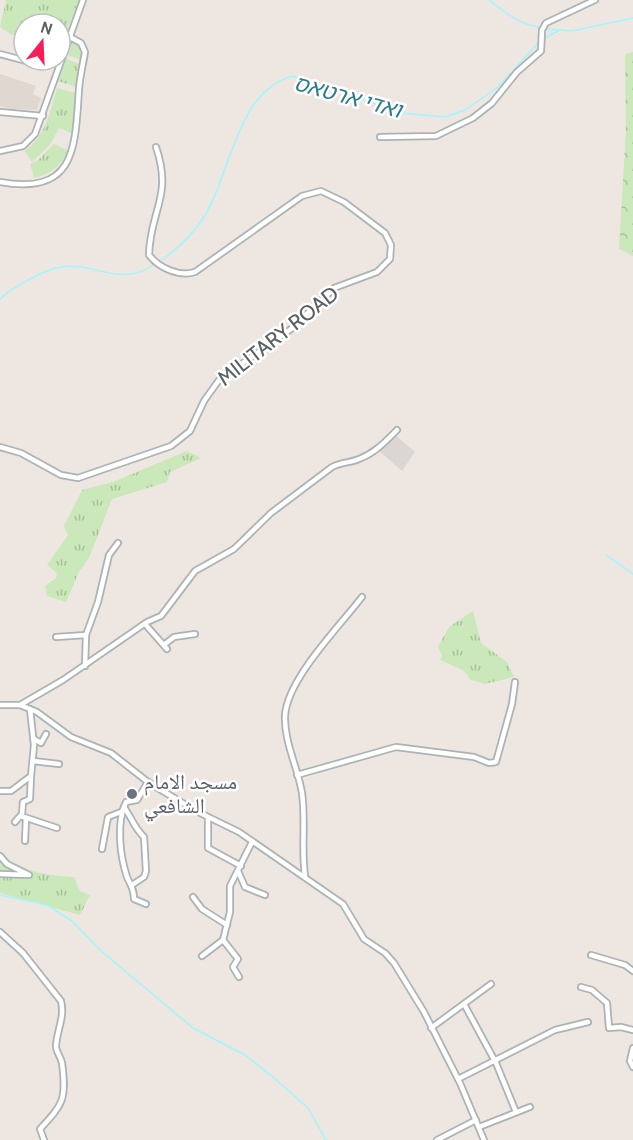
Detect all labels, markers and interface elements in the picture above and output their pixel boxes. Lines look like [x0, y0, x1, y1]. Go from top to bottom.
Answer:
north arrow [12, 12, 72, 72]
text: N [38, 17, 55, 39]
water label: ואדי ארטאס [291, 69, 407, 124]
street label: MILITARY ROAD [212, 280, 343, 391]
place label: مسجد الامام الشافعي [144, 769, 237, 822]
marker: مسجد الامام الشافعي [125, 787, 139, 801]

